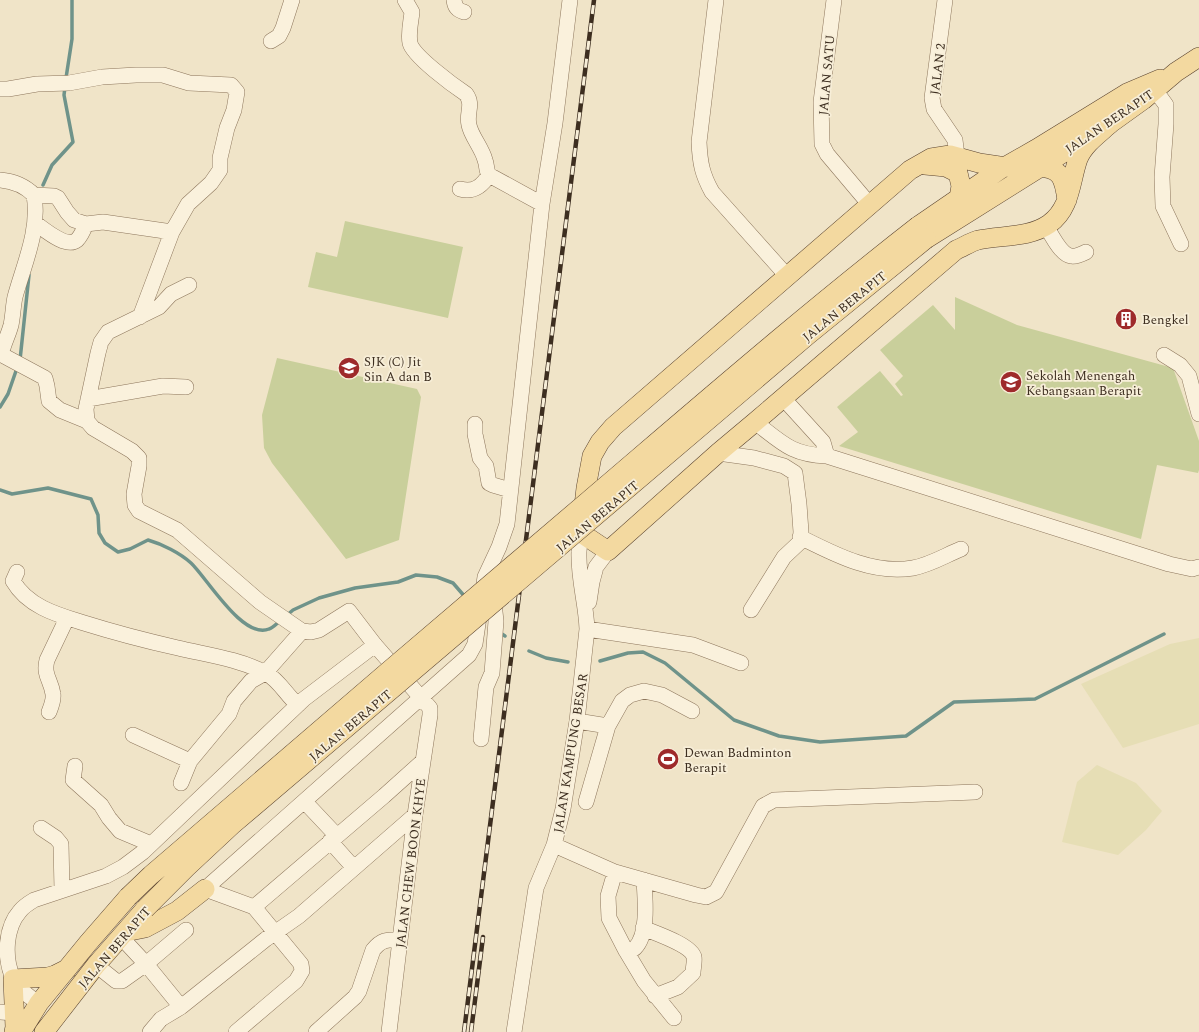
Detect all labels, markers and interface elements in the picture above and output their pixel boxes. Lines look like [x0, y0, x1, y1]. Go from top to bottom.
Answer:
street label: JALAN SATU [814, 34, 840, 116]
street label: JALAN 2 [925, 42, 951, 96]
street label: JALAN BERAPIT [1061, 85, 1158, 159]
street label: JALAN BERAPIT [798, 266, 891, 347]
building icon: Bengkel [1113, 306, 1139, 332]
place label: Bengkel [1142, 310, 1189, 330]
place label: SJK (C) Jit Sin A dan B [364, 352, 432, 387]
school or university icon: SJK (C) Jit Sin A dan B [336, 355, 362, 381]
place label: Sekolah Menengah Kebangsaan Berapit [1026, 366, 1142, 401]
school or university icon: Sekolah Menengah Kebangsaan Berapit [998, 369, 1024, 395]
street label: JALAN BERAPIT [552, 476, 644, 558]
street label: JALAN KAMPUNG BESAR [548, 672, 594, 834]
street label: JALAN BERAPIT [305, 685, 397, 767]
place label: Dewan Badminton Berapit [684, 743, 792, 778]
sports icon: Dewan Badminton Berapit [655, 746, 681, 772]
street label: JALAN CHEW BOON KHYE [391, 777, 431, 949]
street label: JALAN BERAPIT [73, 902, 156, 993]

